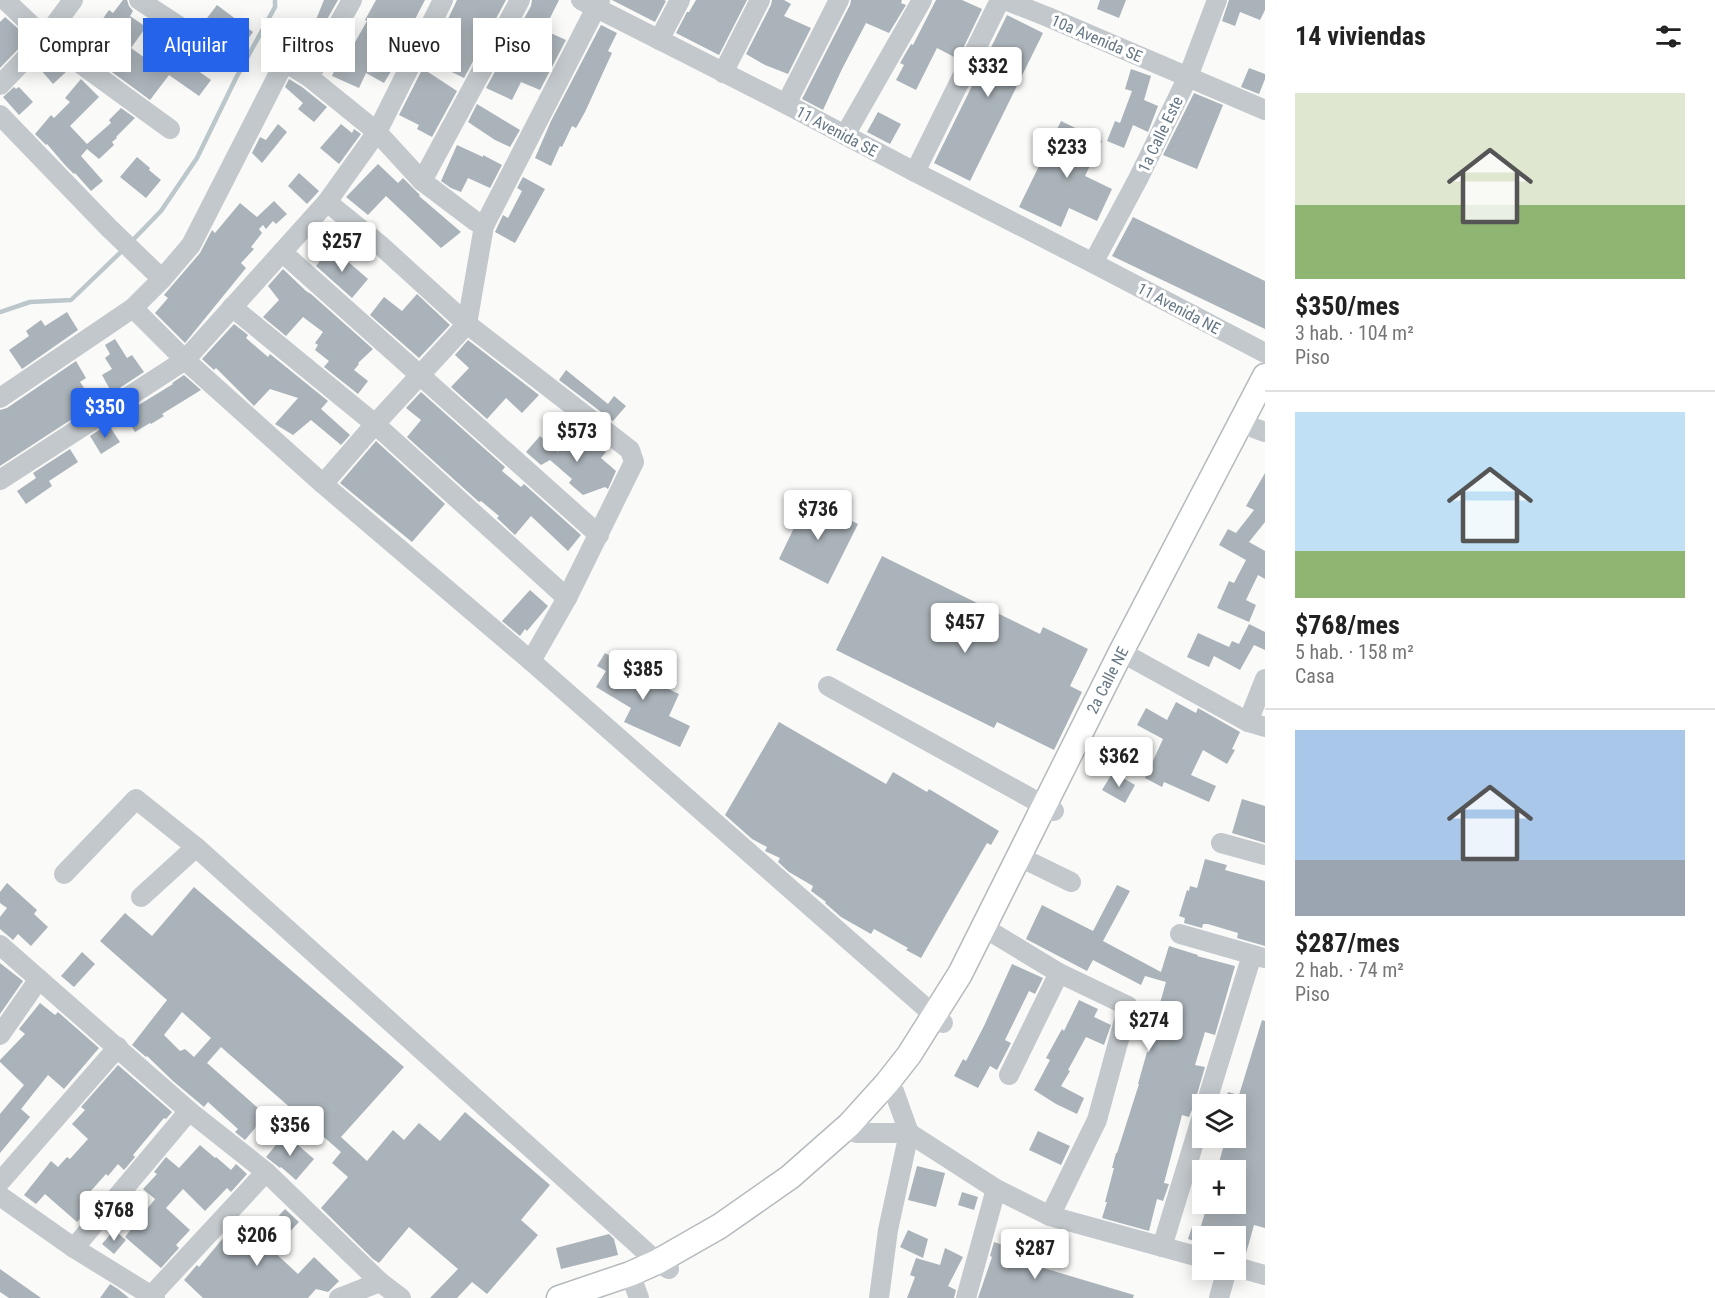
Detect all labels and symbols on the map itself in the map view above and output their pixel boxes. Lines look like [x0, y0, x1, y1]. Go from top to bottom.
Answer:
street label: 10a Avenida SE [1048, 11, 1145, 66]
pin: $332 [952, 47, 1024, 98]
street label: 1a Calle Este [1134, 93, 1187, 175]
street label: 11 Avenida SE [793, 102, 881, 161]
pin: $233 [1031, 128, 1103, 179]
pin: $257 [306, 222, 378, 273]
street label: 11 Avenida NE [1134, 279, 1223, 338]
pin: $350 [69, 388, 141, 439]
pin: $573 [541, 412, 613, 463]
pin: $736 [782, 490, 854, 541]
pin: $457 [929, 603, 1001, 654]
street label: 2a Calle NE [1083, 644, 1132, 717]
pin: $385 [607, 650, 679, 701]
pin: $362 [1083, 737, 1155, 788]
pin: $274 [1113, 1001, 1185, 1052]
pin: $356 [254, 1106, 326, 1157]
pin: $768 [78, 1191, 150, 1242]
pin: $206 [221, 1216, 293, 1267]
pin: $287 [999, 1229, 1071, 1280]

